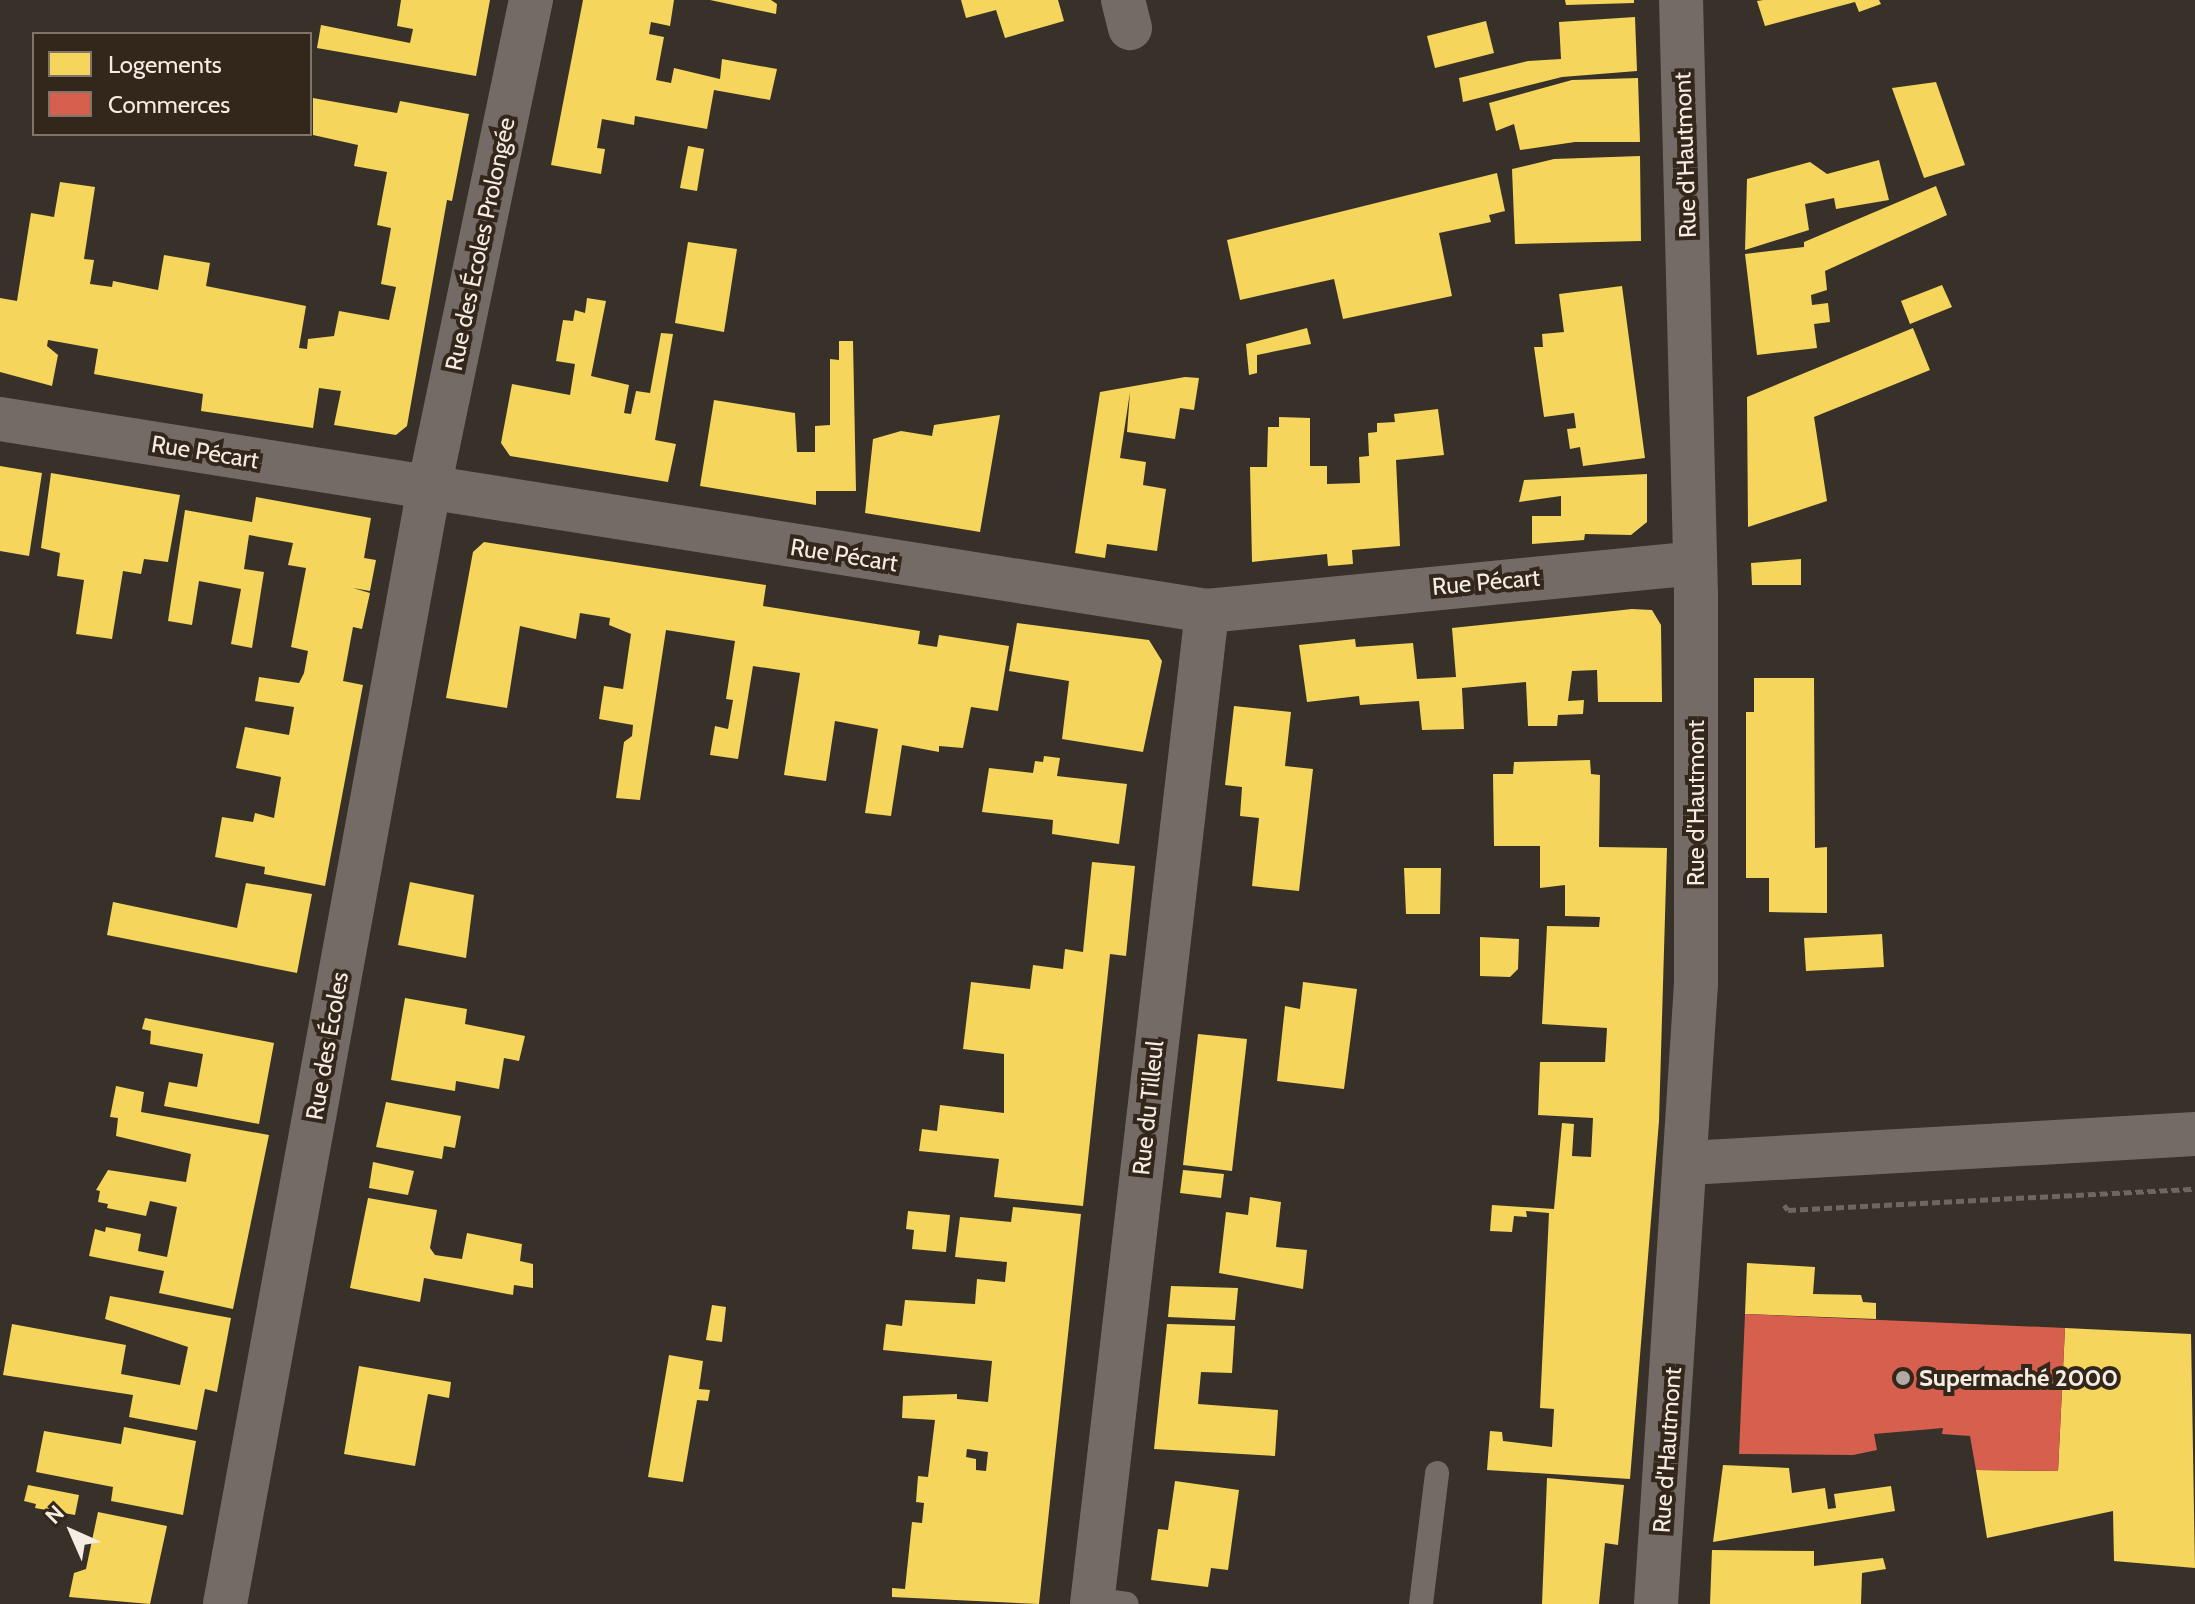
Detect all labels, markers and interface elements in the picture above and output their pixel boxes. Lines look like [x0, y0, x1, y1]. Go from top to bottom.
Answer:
legend [32, 32, 312, 136]
text: Logements [108, 50, 222, 79]
street label: Rue d'Hautmont [1668, 71, 1702, 239]
text: Commerces [108, 90, 230, 119]
street label: Rue des Écoles Prolongée [439, 115, 521, 373]
street label: Rue Pécart [149, 429, 261, 475]
street label: Rue Pécart [788, 532, 900, 578]
street label: Rue Pécart [1431, 563, 1541, 601]
street label: Rue d'Hautmont [1682, 720, 1710, 886]
street label: Rue des Écoles [300, 970, 354, 1122]
street label: Rue du Tilleul [1127, 1039, 1169, 1177]
place label: Supermaché 2000 [1919, 1364, 2118, 1392]
street label: Rue d'Hautmont [1647, 1366, 1687, 1534]
marker: Supermaché 2000 [1894, 1369, 1912, 1387]
north arrow [32, 1492, 112, 1572]
text: N [40, 1500, 70, 1530]

